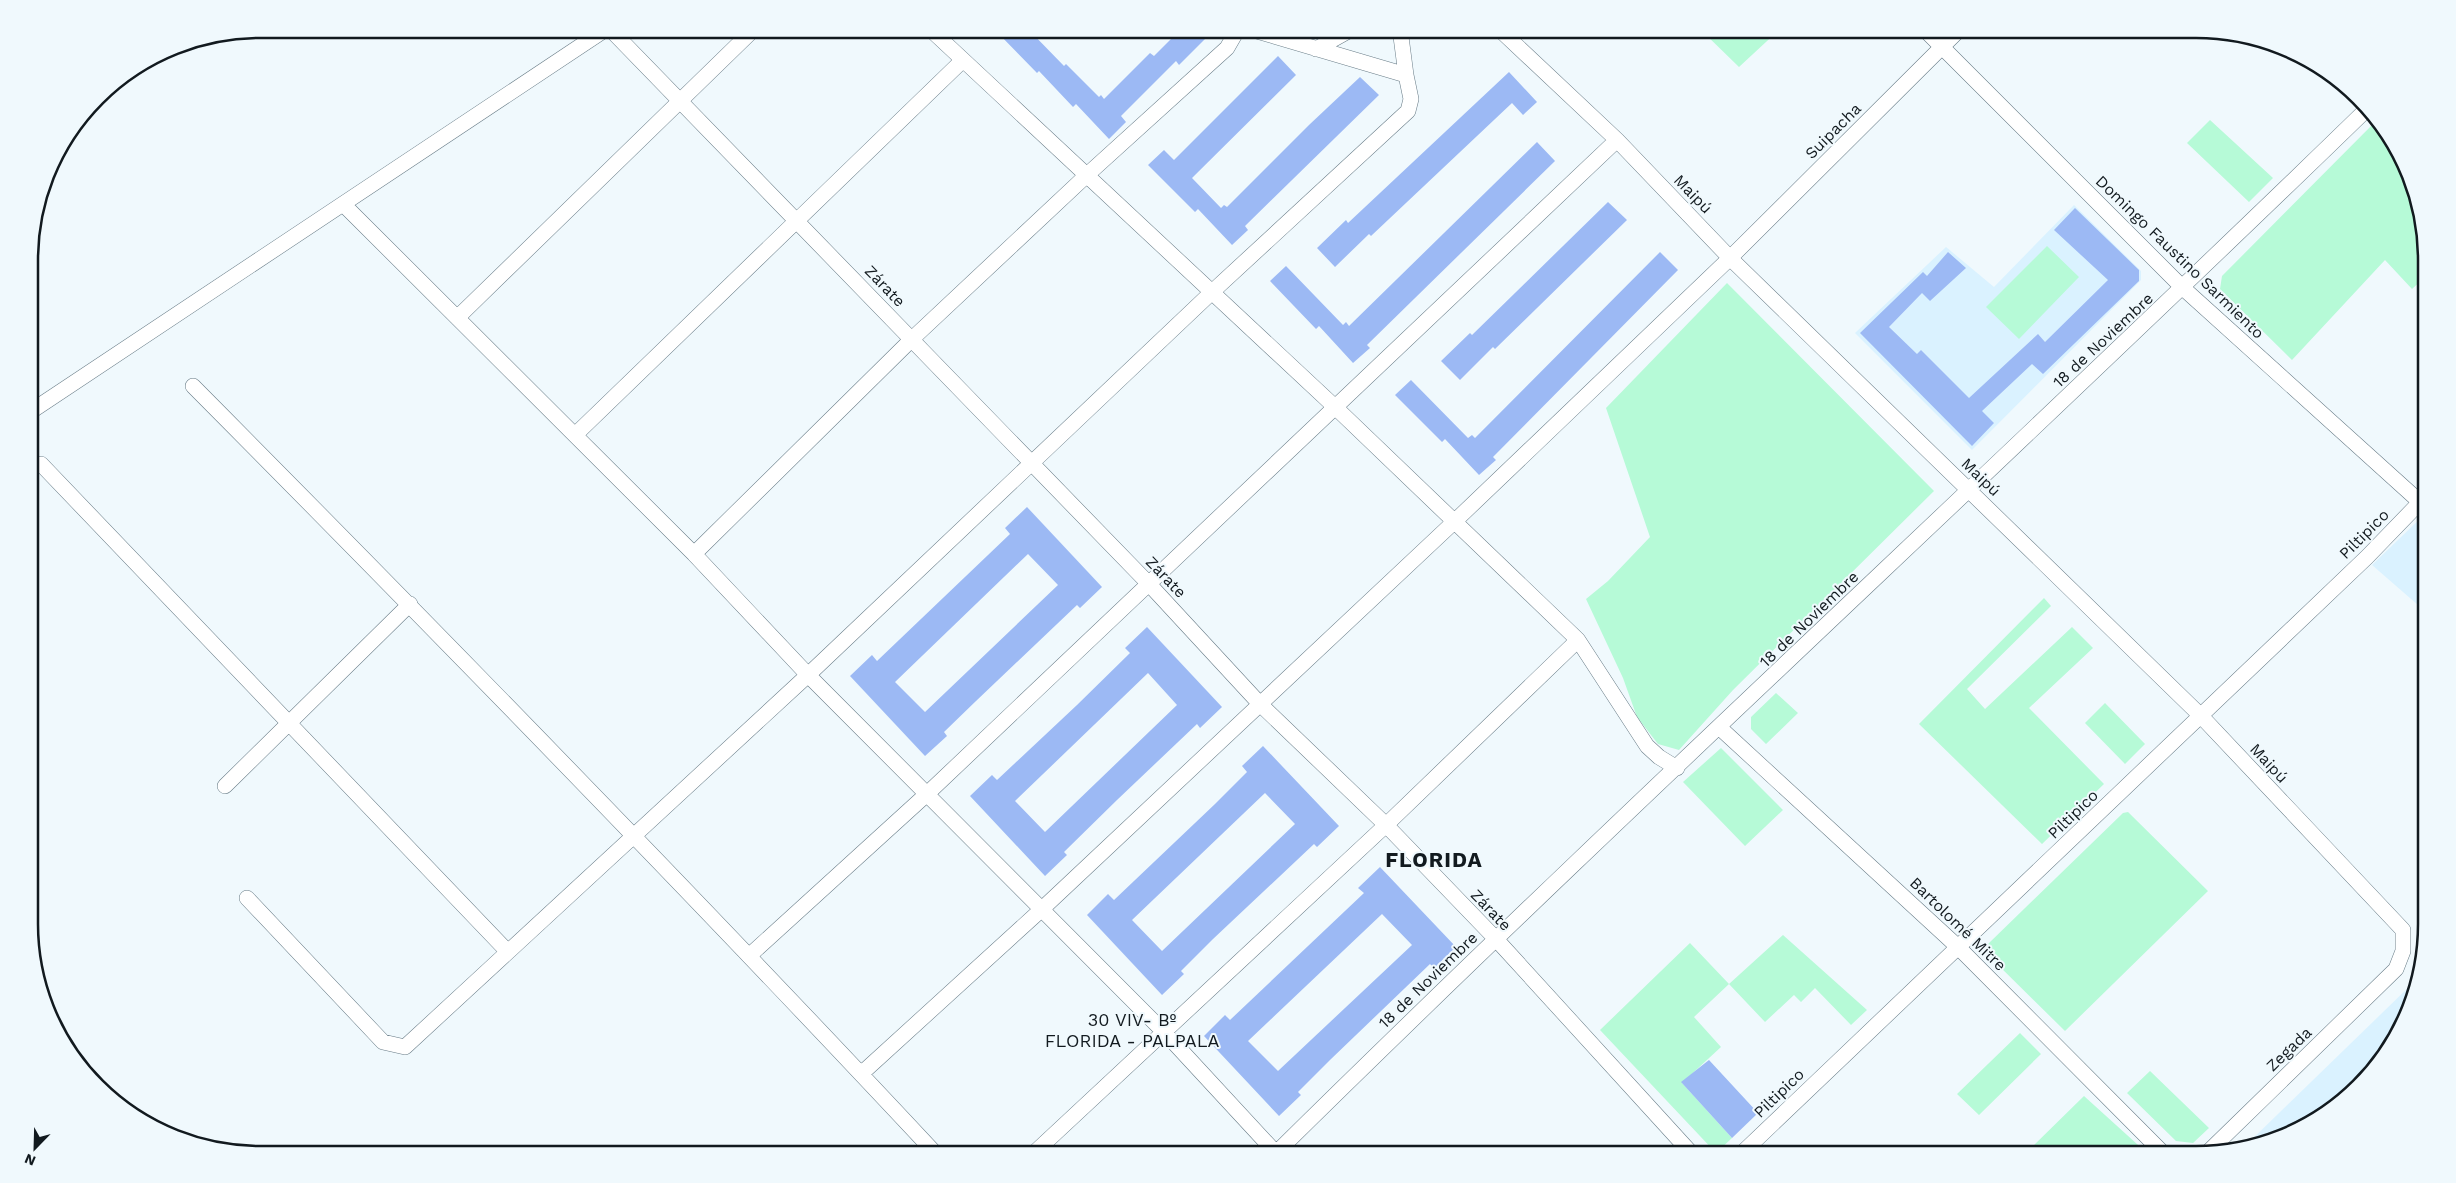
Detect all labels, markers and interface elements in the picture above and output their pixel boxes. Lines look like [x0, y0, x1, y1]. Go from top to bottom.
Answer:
street label: Suipacha [1801, 99, 1865, 163]
street label: Maipú [1670, 171, 1716, 217]
street label: Domingo Faustino Sarmiento [2092, 171, 2268, 343]
street label: Zárate [861, 261, 909, 311]
street label: 18 de Noviembre [2049, 289, 2157, 391]
street label: Maipú [1958, 454, 2004, 500]
street label: Piltipico [2335, 505, 2393, 563]
street label: Zárate [1142, 552, 1190, 602]
street label: 18 de Noviembre [1756, 567, 1862, 671]
street label: Maipú [2246, 739, 2292, 787]
street label: Piltipico [2044, 785, 2102, 843]
district label: FLORIDA [1385, 847, 1483, 872]
street label: Bartolomé Mitre [1906, 873, 2010, 975]
street label: Zárate [1467, 885, 1515, 935]
street label: 18 de Noviembre [1375, 928, 1481, 1032]
district label: 30 VIV- Bº FLORIDA - PALPALA [1045, 1009, 1219, 1051]
street label: Zegada [2262, 1023, 2316, 1075]
street label: Piltipico [1750, 1064, 1808, 1122]
north arrow [10, 1123, 60, 1173]
text: N [22, 1151, 38, 1169]

